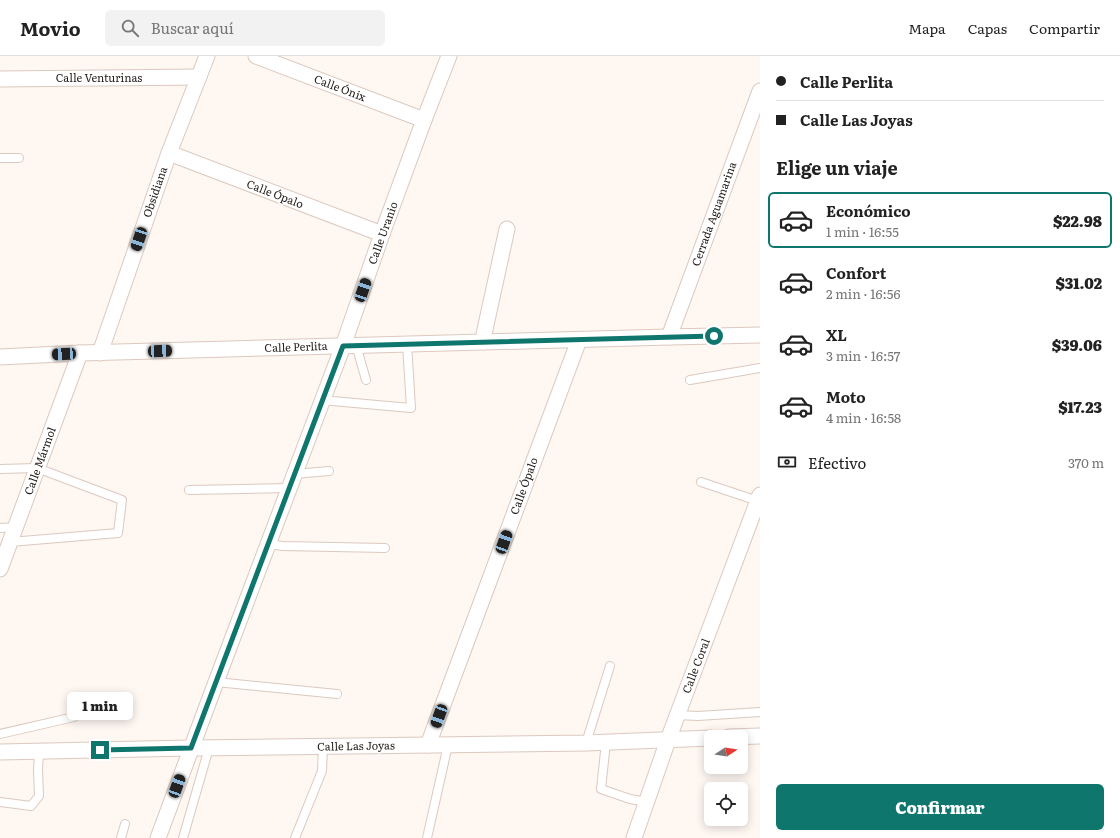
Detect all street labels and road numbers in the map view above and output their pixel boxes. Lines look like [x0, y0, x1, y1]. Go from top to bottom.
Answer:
street label: Calle Venturinas [56, 69, 142, 85]
street label: Calle Ónix [312, 70, 369, 105]
street label: Cerrada Aguamarina [687, 159, 739, 268]
street label: Obsidiana [138, 164, 170, 219]
street label: Calle Ópalo [245, 175, 306, 211]
street label: Calle Uranio [363, 199, 401, 266]
street label: Calle Perlita [264, 337, 328, 355]
street label: Calle Mármol [19, 424, 59, 497]
street label: Calle Ópalo [505, 455, 541, 516]
street label: Calle Coral [677, 636, 713, 695]
street label: Calle Las Joyas [317, 736, 395, 754]

